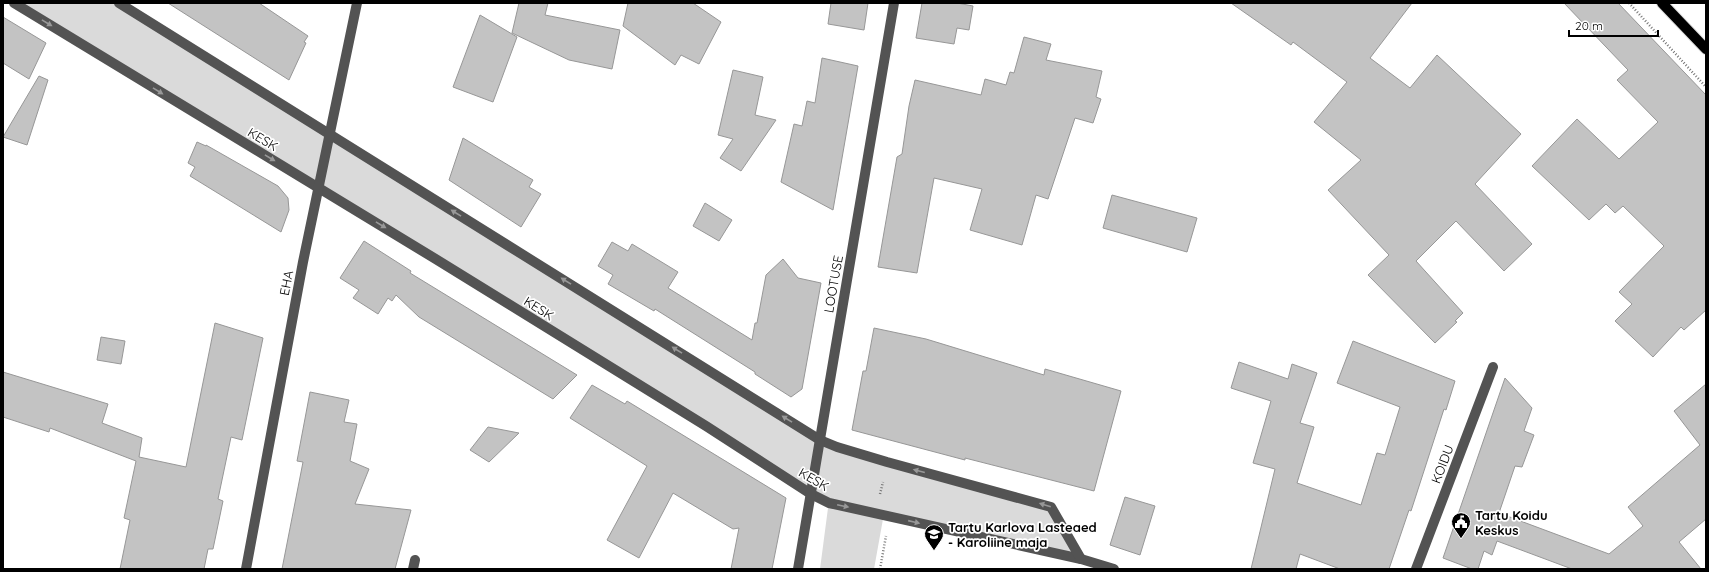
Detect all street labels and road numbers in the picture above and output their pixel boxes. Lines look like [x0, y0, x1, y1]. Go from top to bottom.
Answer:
street label: KESK [245, 124, 281, 154]
street label: LOOTUSE [820, 254, 846, 314]
street label: EHA [276, 269, 296, 297]
street label: KESK [521, 293, 557, 323]
street label: KOIDU [1427, 442, 1457, 486]
street label: KESK [796, 464, 832, 494]

